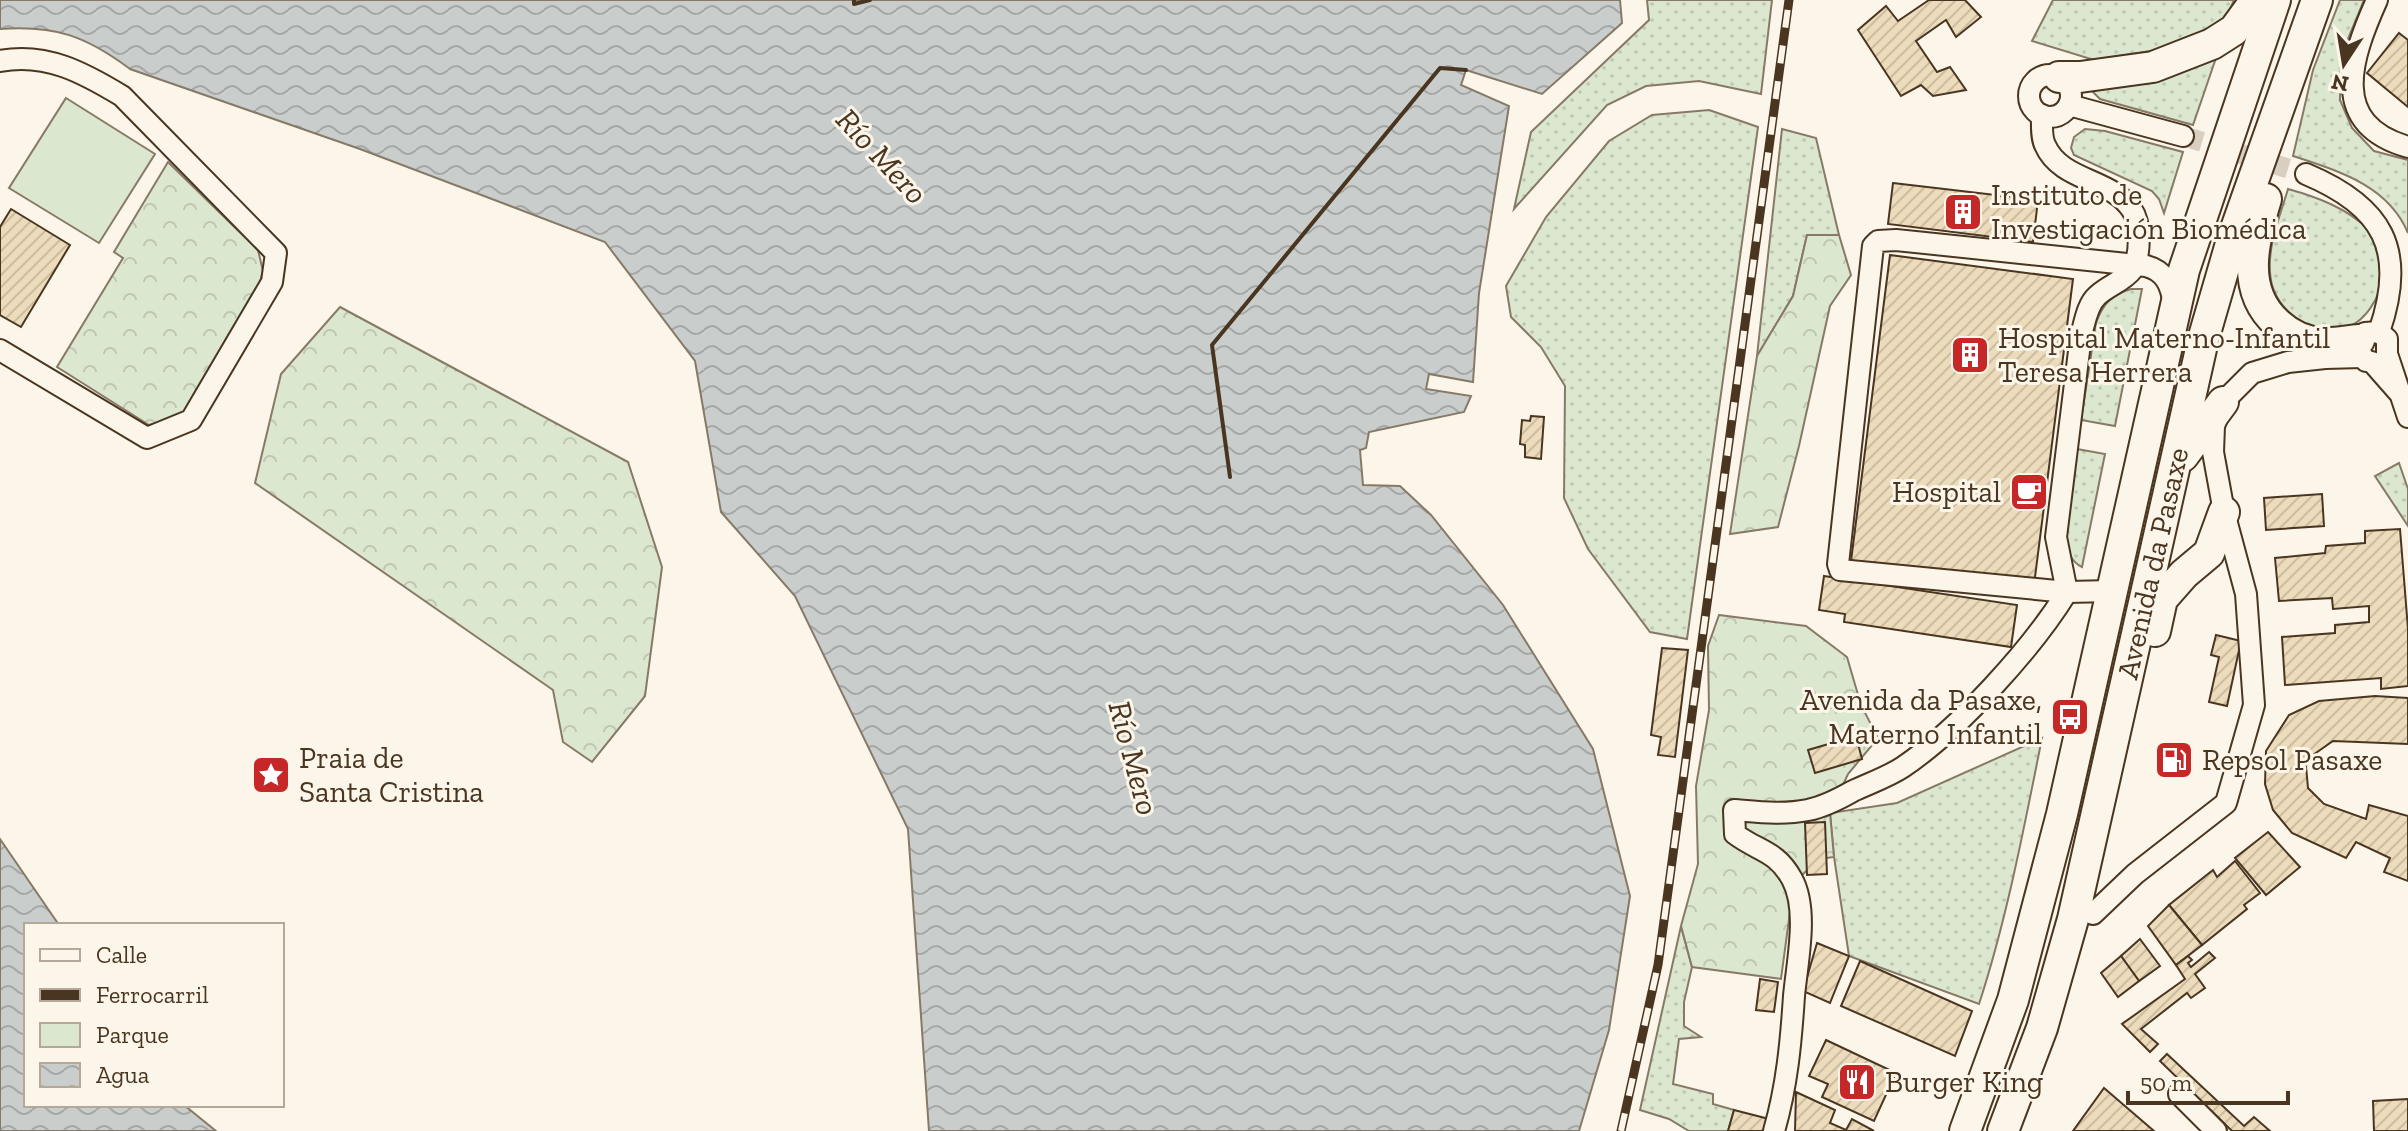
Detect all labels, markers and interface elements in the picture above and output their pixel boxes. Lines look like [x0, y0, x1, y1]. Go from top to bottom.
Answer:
north arrow [2304, 24, 2384, 104]
text: N [2329, 68, 2351, 98]
water label: Río Mero [828, 100, 936, 212]
place label: Instituto de Investigación Biomédica [1991, 177, 2306, 247]
building icon: Instituto de Investigación Biomédica [1942, 191, 1984, 233]
place label: Hospital Materno-Infantil Teresa Herrera [1998, 320, 2330, 390]
building icon: Hospital Materno-Infantil Teresa Herrera [1949, 334, 1991, 376]
street label: Avenida da Pasaxe [2109, 444, 2196, 683]
cafe icon: Hospital [2008, 471, 2050, 513]
place label: Hospital [1892, 474, 2001, 510]
place label: Avenida da Pasaxe, Materno Infantil [1800, 682, 2042, 752]
bus stop icon: Avenida da Pasaxe, Materno Infantil [2049, 696, 2091, 738]
water label: Río Mero [1101, 697, 1167, 819]
fuel station icon: Repsol Pasaxe [2153, 739, 2195, 781]
place label: Praia de Santa Cristina [299, 740, 484, 810]
place label: Repsol Pasaxe [2202, 742, 2382, 778]
place icon: Praia de Santa Cristina [250, 754, 292, 796]
legend [24, 923, 284, 1107]
text: Calle [96, 940, 147, 969]
text: Ferrocarril [96, 980, 209, 1009]
text: Parque [96, 1020, 169, 1049]
scale bar [2128, 1055, 2288, 1105]
text: Agua [96, 1060, 150, 1089]
restaurant icon: Burger King [1836, 1061, 1878, 1103]
place label: Burger King [1885, 1064, 2043, 1100]
text: 50 m [2140, 1068, 2193, 1097]

